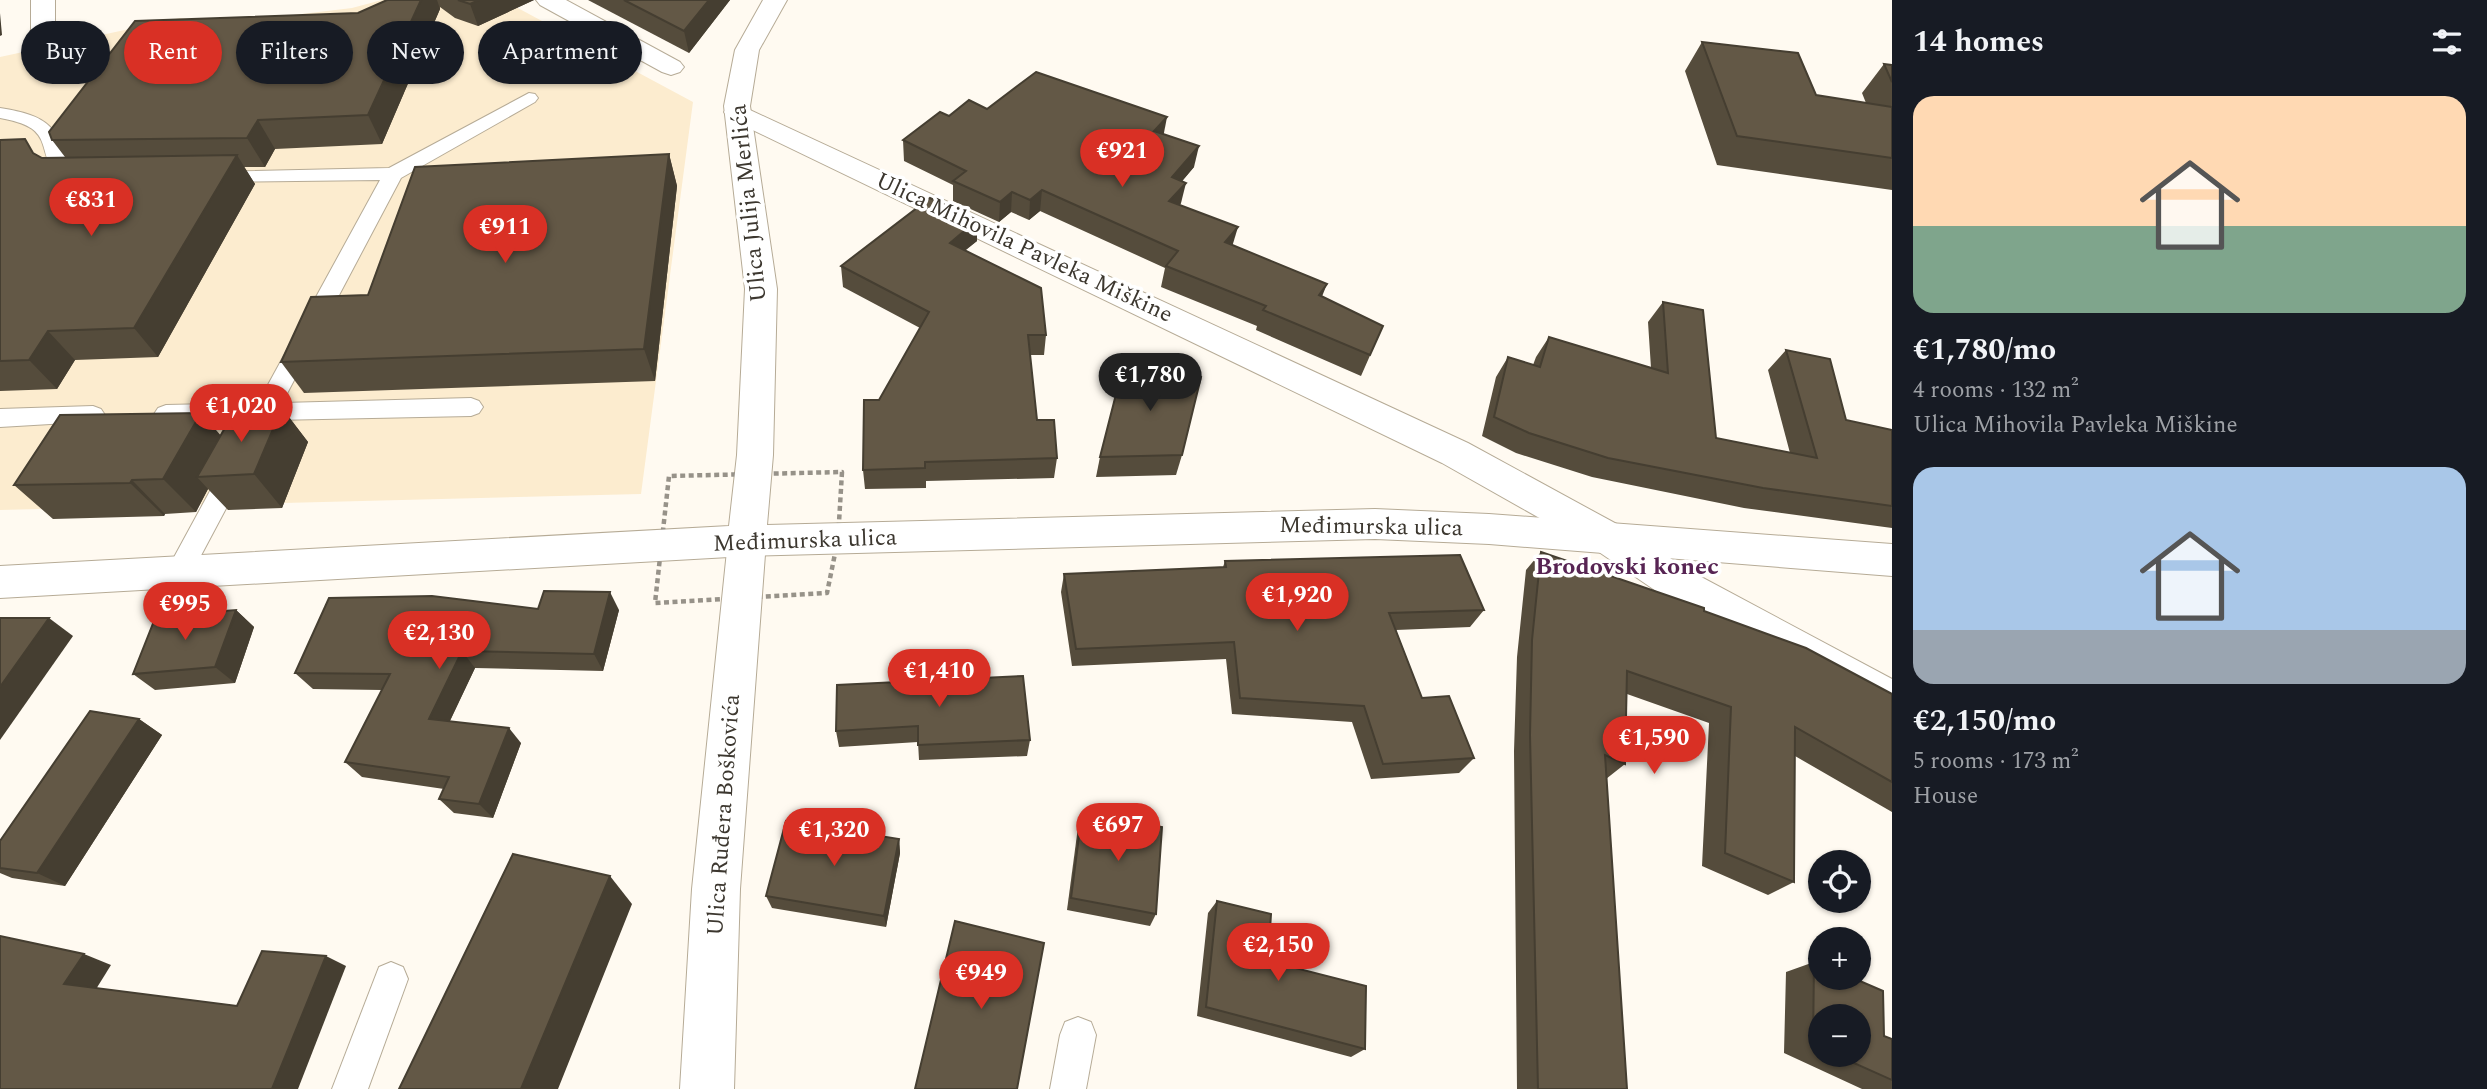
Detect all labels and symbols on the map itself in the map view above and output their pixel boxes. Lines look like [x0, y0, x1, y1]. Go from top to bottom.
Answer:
street label: Ulica Julija Merlića [721, 102, 777, 304]
pin: €921 [1081, 130, 1163, 189]
street label: Ulica Mihovila Pavleka Miškine [870, 164, 1178, 332]
pin: €831 [50, 178, 132, 238]
pin: €911 [464, 205, 546, 265]
pin: €1,780 [1093, 354, 1207, 413]
pin: €1,020 [184, 384, 298, 444]
street label: Međimurska ulica [1279, 508, 1463, 546]
street label: Međimurska ulica [712, 520, 898, 562]
district label: Brodovski konec [1535, 549, 1719, 585]
pin: €1,920 [1240, 574, 1354, 633]
pin: €995 [144, 582, 226, 642]
pin: €2,130 [382, 612, 496, 671]
pin: €1,410 [882, 650, 996, 709]
street label: Ulica Ruđera Boškovića [698, 693, 750, 937]
pin: €1,590 [1597, 716, 1711, 776]
pin: €697 [1077, 804, 1159, 863]
pin: €1,320 [777, 808, 891, 868]
pin: €2,150 [1221, 923, 1335, 983]
pin: €949 [940, 951, 1022, 1011]

